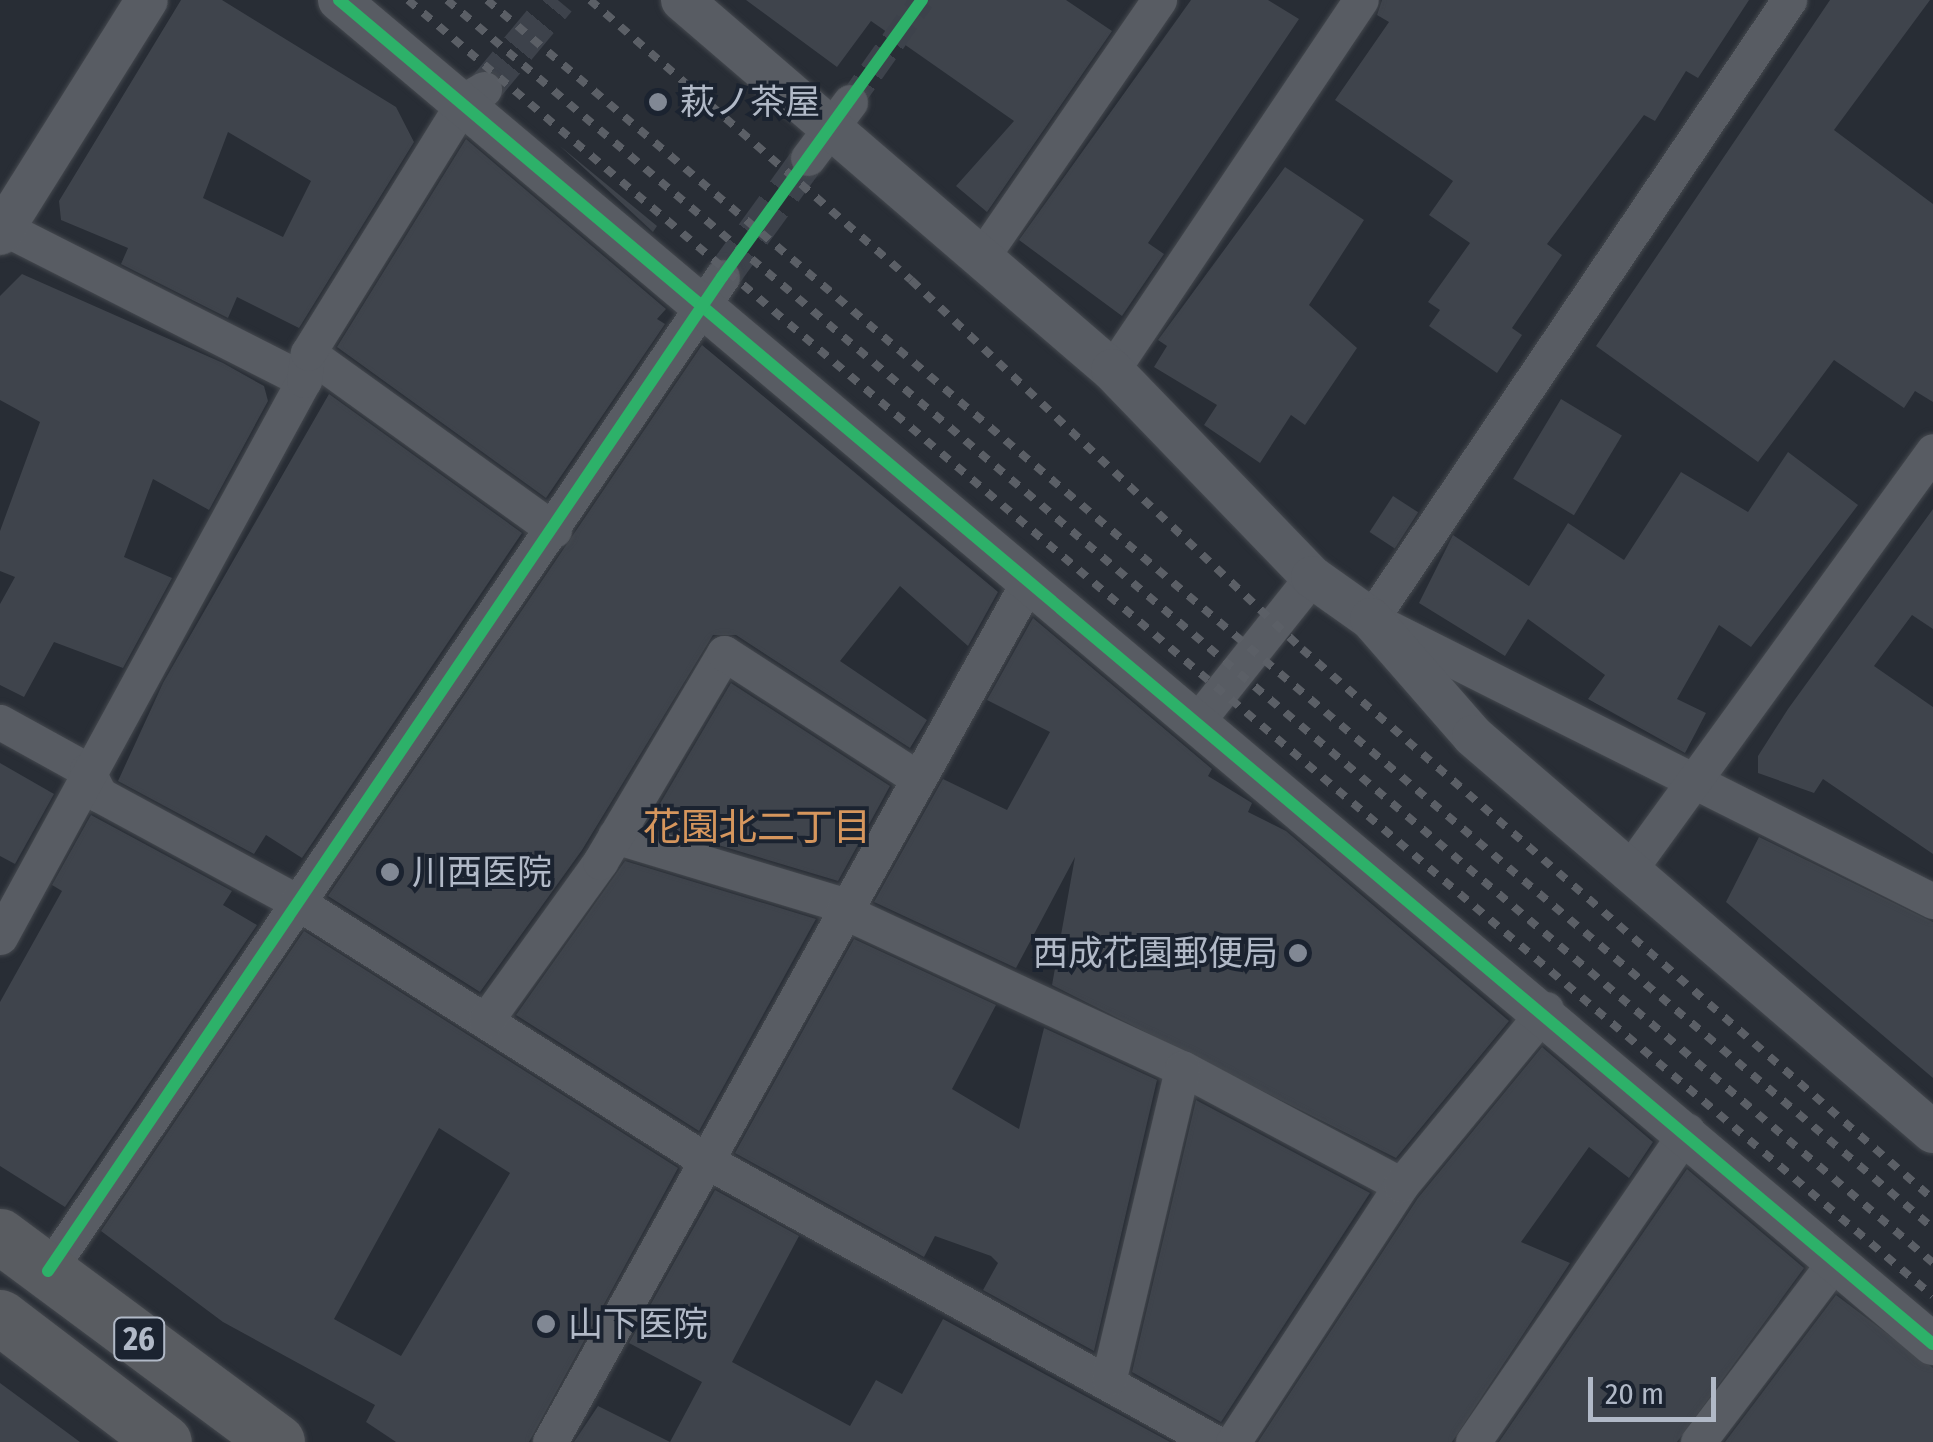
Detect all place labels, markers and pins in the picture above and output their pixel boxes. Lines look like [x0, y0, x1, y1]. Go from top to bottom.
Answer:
place label: 萩ノ茶屋 [680, 81, 820, 123]
marker: 萩ノ茶屋 [645, 89, 671, 115]
place label: 川西医院 [412, 851, 552, 893]
marker: 川西医院 [377, 859, 403, 885]
place label: 西成花園郵便局 [1033, 932, 1278, 974]
marker: 西成花園郵便局 [1287, 942, 1309, 964]
place label: 山下医院 [568, 1303, 708, 1345]
marker: 山下医院 [533, 1311, 559, 1337]

